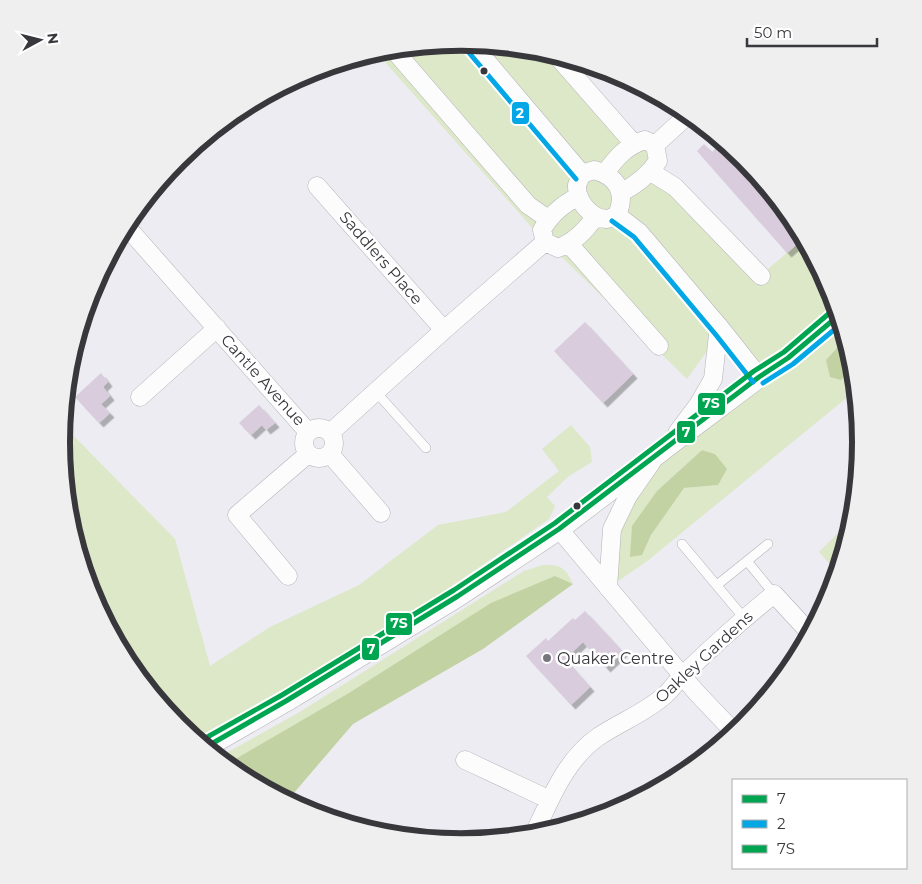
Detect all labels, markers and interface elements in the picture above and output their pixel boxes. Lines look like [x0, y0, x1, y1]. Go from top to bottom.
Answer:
north arrow [15, 15, 65, 65]
scale bar [747, 15, 877, 47]
text: 50 m [754, 23, 792, 42]
text: N [43, 32, 63, 45]
unlabelled marker [479, 66, 489, 76]
line badge: 2 [511, 101, 530, 125]
text: 2 [516, 104, 524, 122]
street label: Saddlers Place [335, 208, 427, 308]
street label: Cantle Avenue [217, 330, 309, 430]
line badge: 7S [697, 392, 726, 416]
text: 7S [702, 394, 720, 412]
line badge: 7 [676, 420, 696, 444]
text: 7 [682, 423, 691, 441]
unlabelled marker [572, 501, 582, 511]
street label: Oakley Gardens [651, 607, 757, 707]
line badge: 7S [385, 612, 413, 636]
text: 7S [390, 614, 408, 632]
line badge: 7 [361, 637, 380, 661]
text: 7 [367, 640, 376, 658]
place label: Quaker Centre [557, 649, 674, 668]
marker: Quaker Centre [541, 652, 553, 664]
legend [732, 779, 907, 869]
text: 7 [777, 789, 786, 808]
text: 2 [777, 814, 786, 833]
text: 7S [777, 839, 795, 858]

